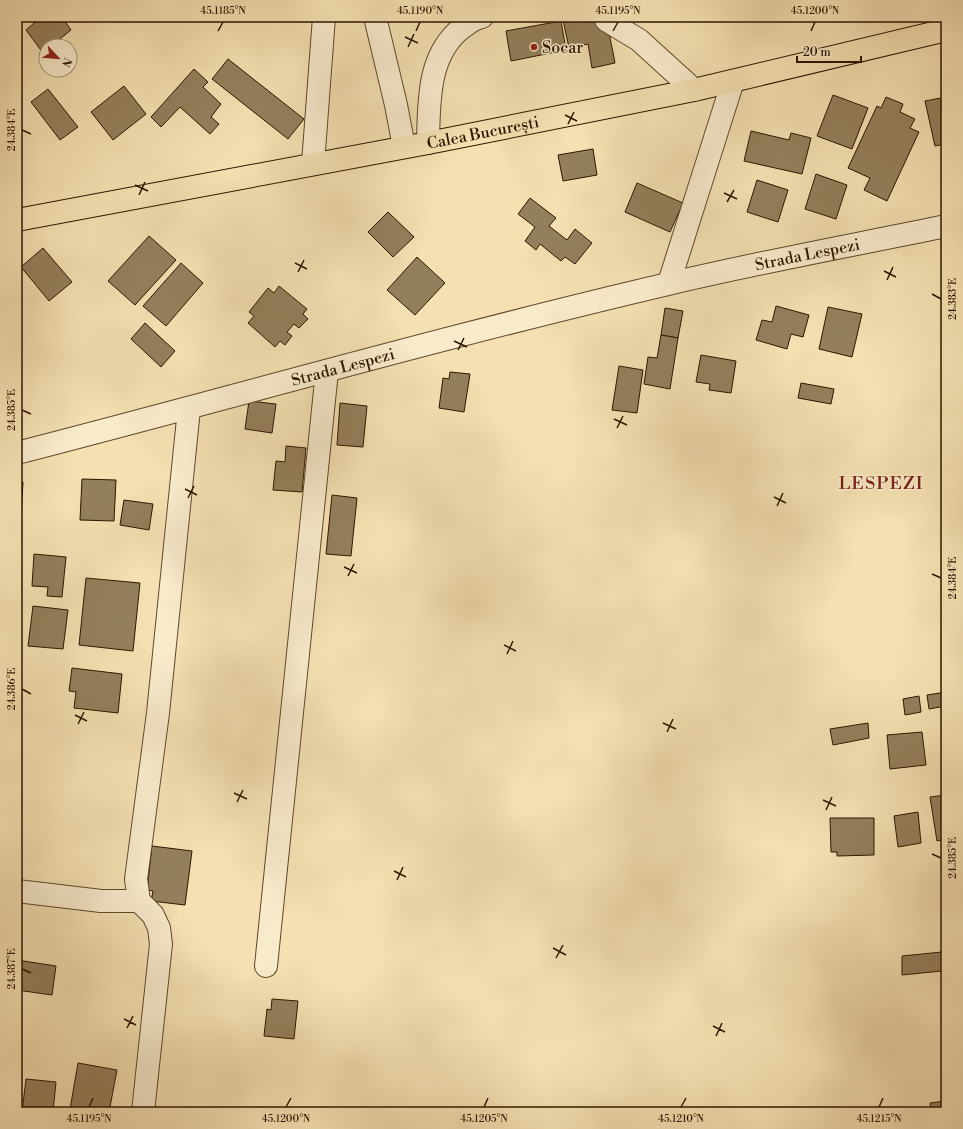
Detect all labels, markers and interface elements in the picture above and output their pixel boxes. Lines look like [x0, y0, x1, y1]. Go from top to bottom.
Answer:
text: 45.1185°N [200, 5, 246, 17]
text: 45.1190°N [397, 5, 444, 17]
text: 45.1195°N [595, 5, 641, 17]
text: 45.1200°N [791, 5, 840, 17]
north arrow [38, 38, 78, 78]
place label: Socar [542, 38, 583, 58]
scale bar [797, 38, 861, 64]
marker: Socar [529, 42, 539, 52]
text: 20 m [803, 45, 831, 60]
text: N [58, 55, 74, 69]
text: 24.384°E [6, 109, 18, 151]
street label: Calea București [425, 112, 541, 154]
street label: Strada Lespezi [753, 235, 862, 275]
text: 24.383°E [947, 278, 959, 320]
street label: Strada Lespezi [289, 344, 397, 391]
text: 24.385°E [6, 389, 18, 431]
district label: LESPEZI [838, 472, 924, 495]
text: 24.384°E [947, 557, 959, 599]
text: 24.386°E [6, 668, 18, 710]
text: 24.385°E [947, 837, 959, 879]
text: 24.387°E [6, 948, 18, 990]
text: 45.1195°N [66, 1113, 112, 1125]
text: 45.1200°N [262, 1113, 311, 1125]
text: 45.1205°N [460, 1113, 508, 1125]
text: 45.1210°N [658, 1113, 705, 1125]
text: 45.1215°N [856, 1113, 902, 1125]

